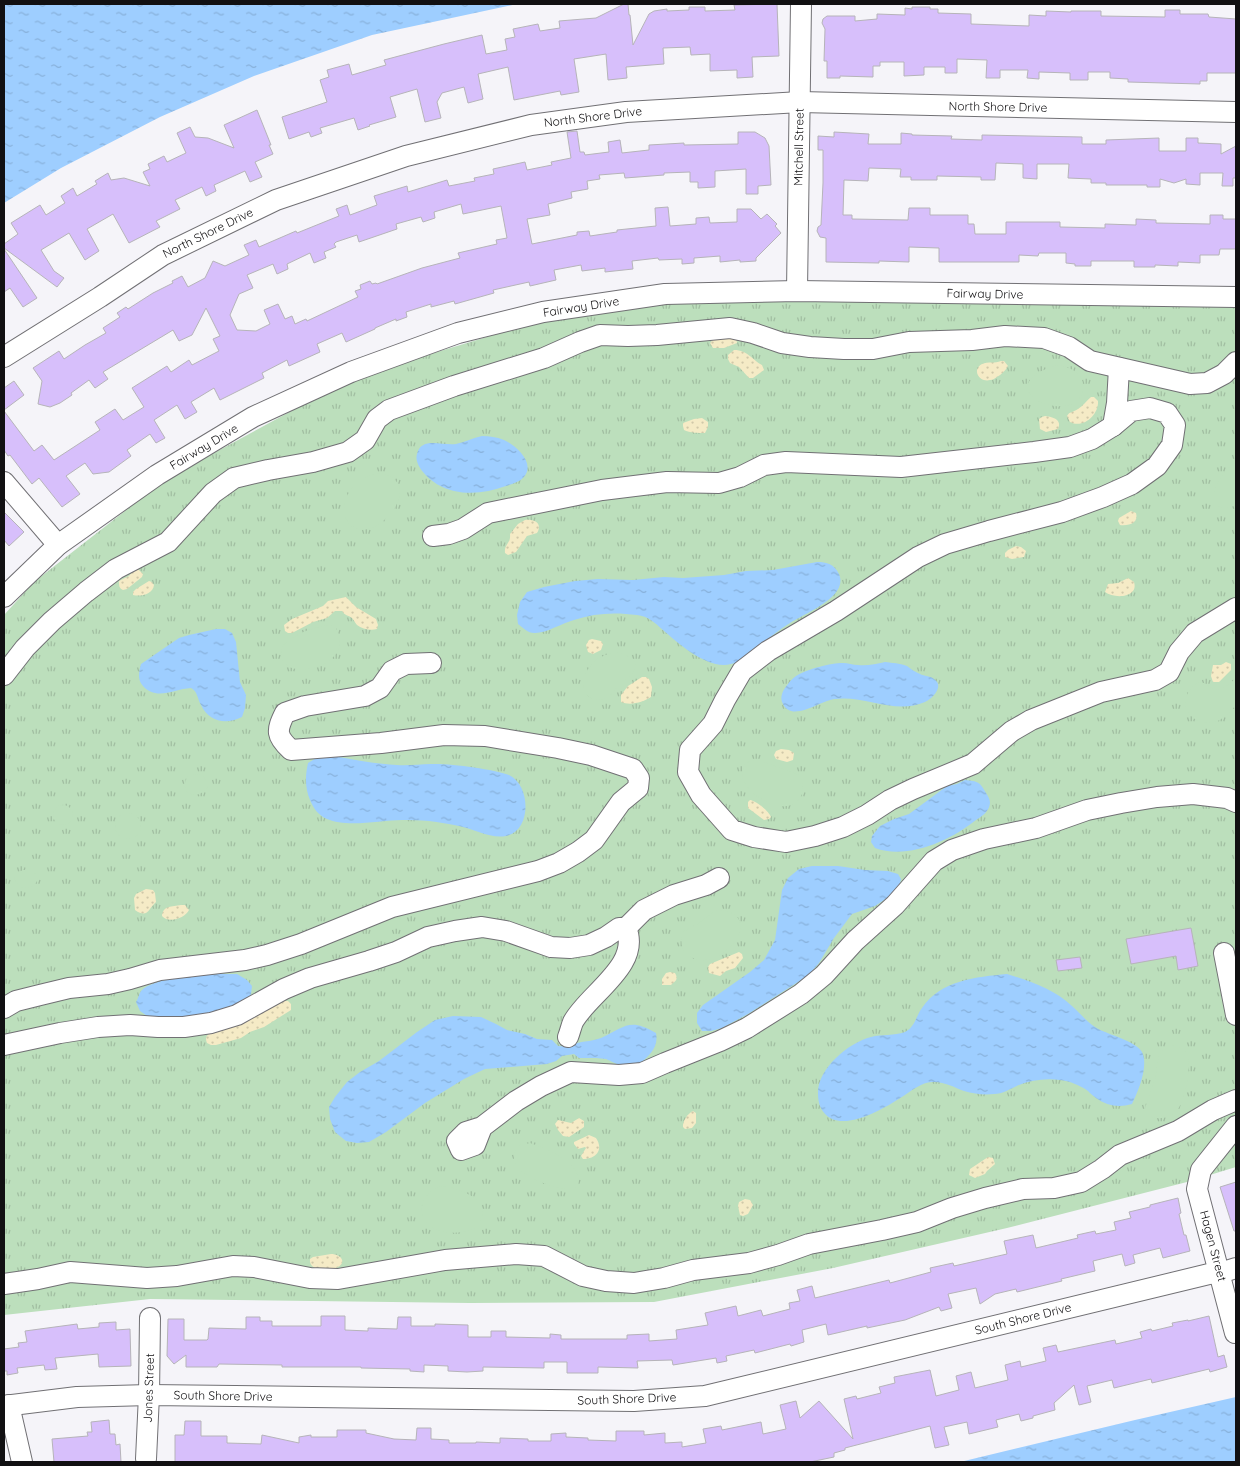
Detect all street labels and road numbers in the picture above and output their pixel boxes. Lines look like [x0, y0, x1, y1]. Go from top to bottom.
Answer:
street label: North Shore Drive [948, 98, 1048, 115]
street label: North Shore Drive [543, 103, 643, 130]
street label: Mitchell Street [790, 108, 807, 186]
street label: North Shore Drive [160, 204, 256, 261]
street label: Fairway Drive [946, 285, 1024, 302]
street label: Fairway Drive [542, 293, 620, 320]
street label: Fairway Drive [167, 420, 241, 473]
street label: Hagen Street [1197, 1209, 1230, 1283]
street label: South Shore Drive [973, 1299, 1073, 1338]
street label: Jones Street [140, 1353, 157, 1423]
street label: South Shore Drive [173, 1387, 273, 1404]
street label: South Shore Drive [577, 1389, 677, 1408]

